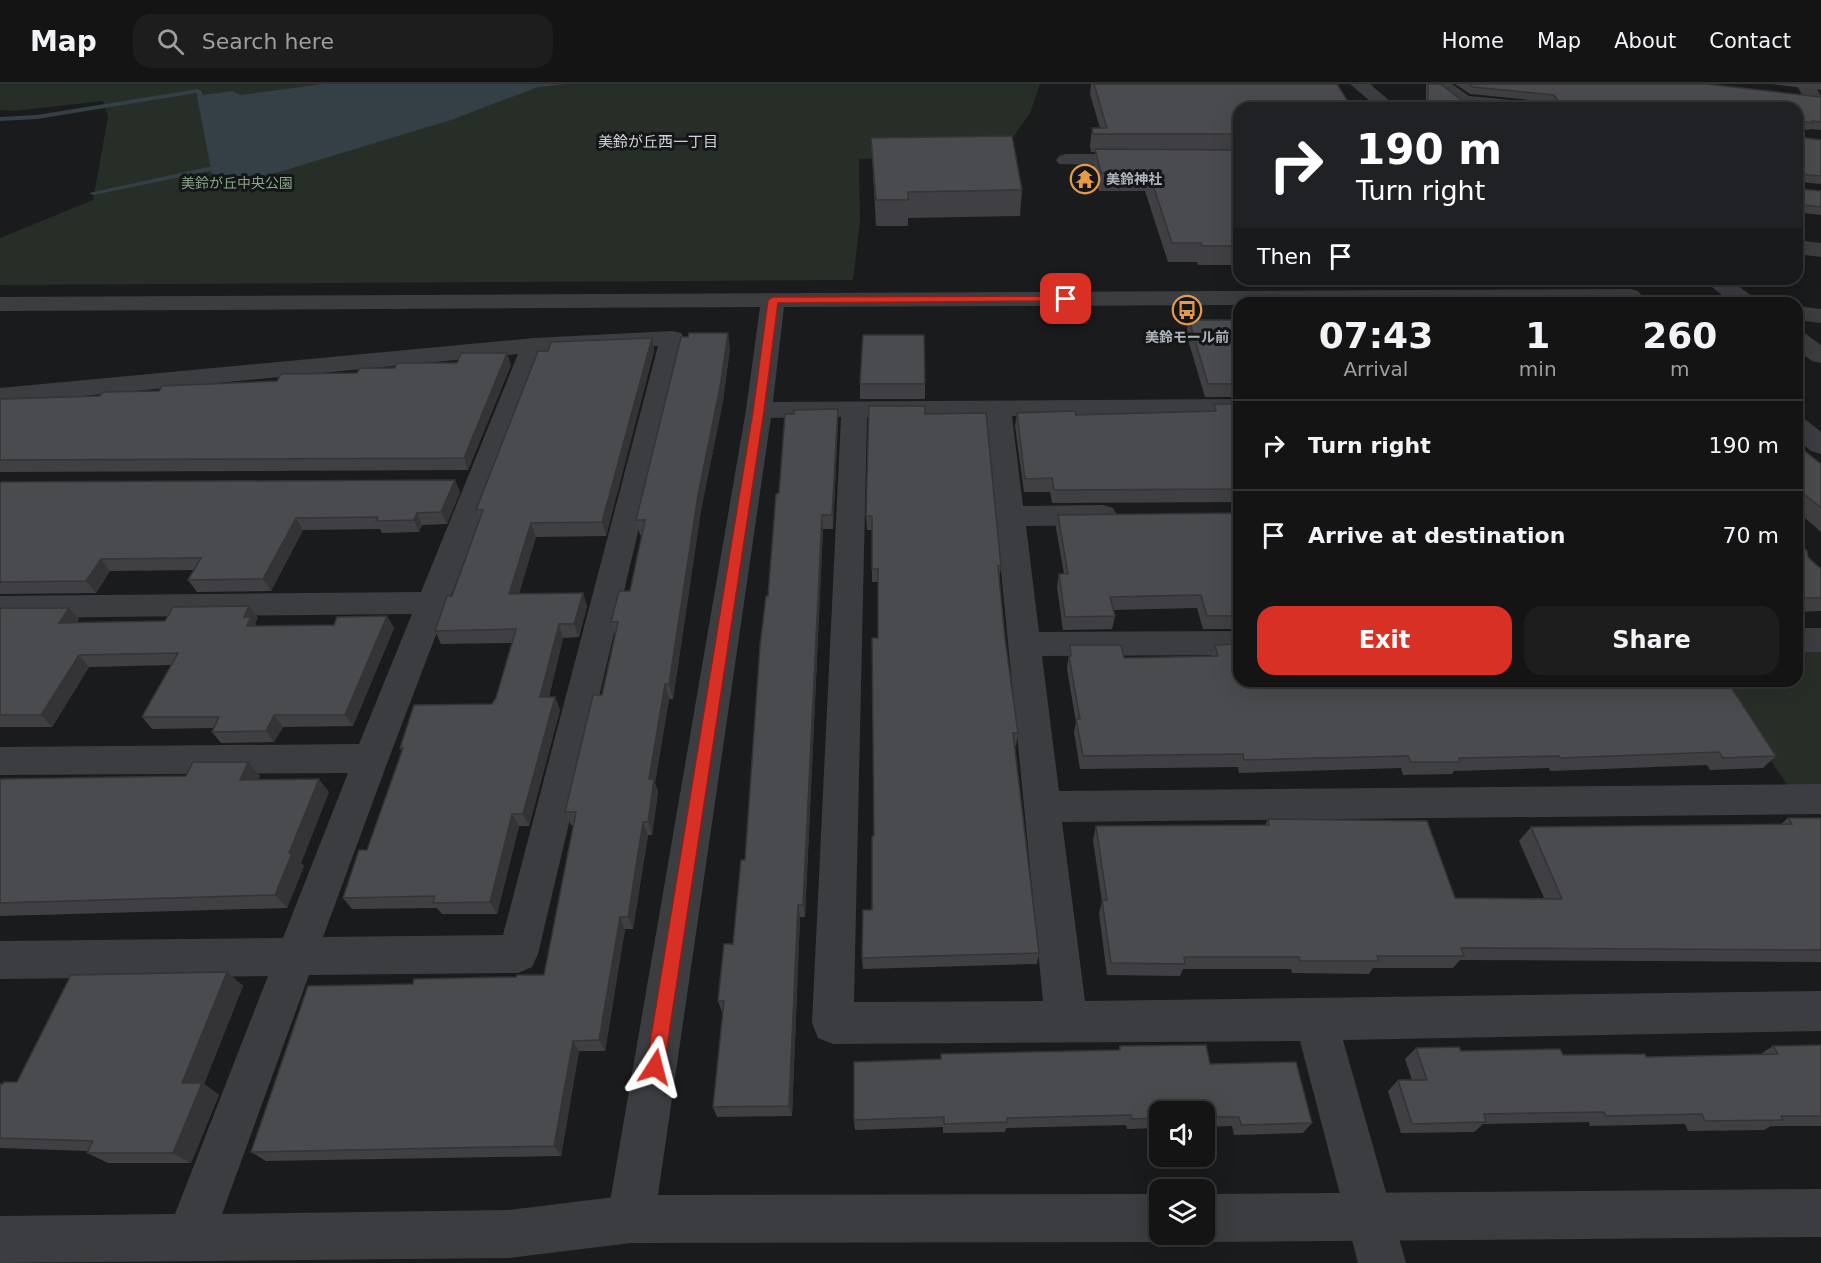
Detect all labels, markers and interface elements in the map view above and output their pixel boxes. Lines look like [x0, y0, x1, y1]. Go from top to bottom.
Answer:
search box [133, 14, 553, 68]
text: Map [30, 25, 97, 58]
icon: search [154, 25, 187, 58]
text: Search here [202, 29, 334, 54]
text: Home [1442, 29, 1504, 53]
text: Map [1537, 29, 1581, 53]
text: About [1614, 29, 1676, 53]
text: Contact [1709, 29, 1791, 53]
text: 190 m [1356, 125, 1502, 174]
icon: right [1257, 126, 1335, 204]
district label: 美鈴が丘西一丁目 [598, 133, 718, 151]
temple icon: 美鈴神社 [1069, 163, 1101, 195]
place label: 美鈴神社 [1106, 171, 1162, 187]
park label: 美鈴が丘中央公園 [181, 175, 293, 191]
text: Turn right [1356, 175, 1485, 206]
icon: arrive [1324, 240, 1357, 273]
text: Then [1257, 244, 1312, 269]
pin [1040, 273, 1091, 324]
icon: arrive [1049, 282, 1082, 315]
bus stop icon: 美鈴モール前 [1171, 294, 1203, 326]
text: 07:43 [1319, 315, 1433, 356]
text: 1 [1525, 315, 1550, 356]
text: 260 [1642, 315, 1717, 356]
place label: 美鈴モール前 [1145, 329, 1229, 345]
text: Arrival [1343, 357, 1408, 381]
text: min [1519, 357, 1557, 381]
text: m [1670, 357, 1690, 381]
icon: right [1257, 429, 1290, 462]
text: Turn right [1308, 433, 1431, 458]
text: 190 m [1709, 433, 1779, 458]
icon: arrive [1257, 519, 1290, 552]
text: Arrive at destination [1308, 523, 1565, 548]
text: 70 m [1723, 523, 1779, 548]
button: Exit [1257, 606, 1512, 675]
button: Share [1524, 606, 1779, 675]
position arrow [623, 1035, 687, 1099]
map controls [1149, 1101, 1215, 1245]
button: sound [1149, 1101, 1215, 1167]
button: layers [1149, 1179, 1215, 1245]

